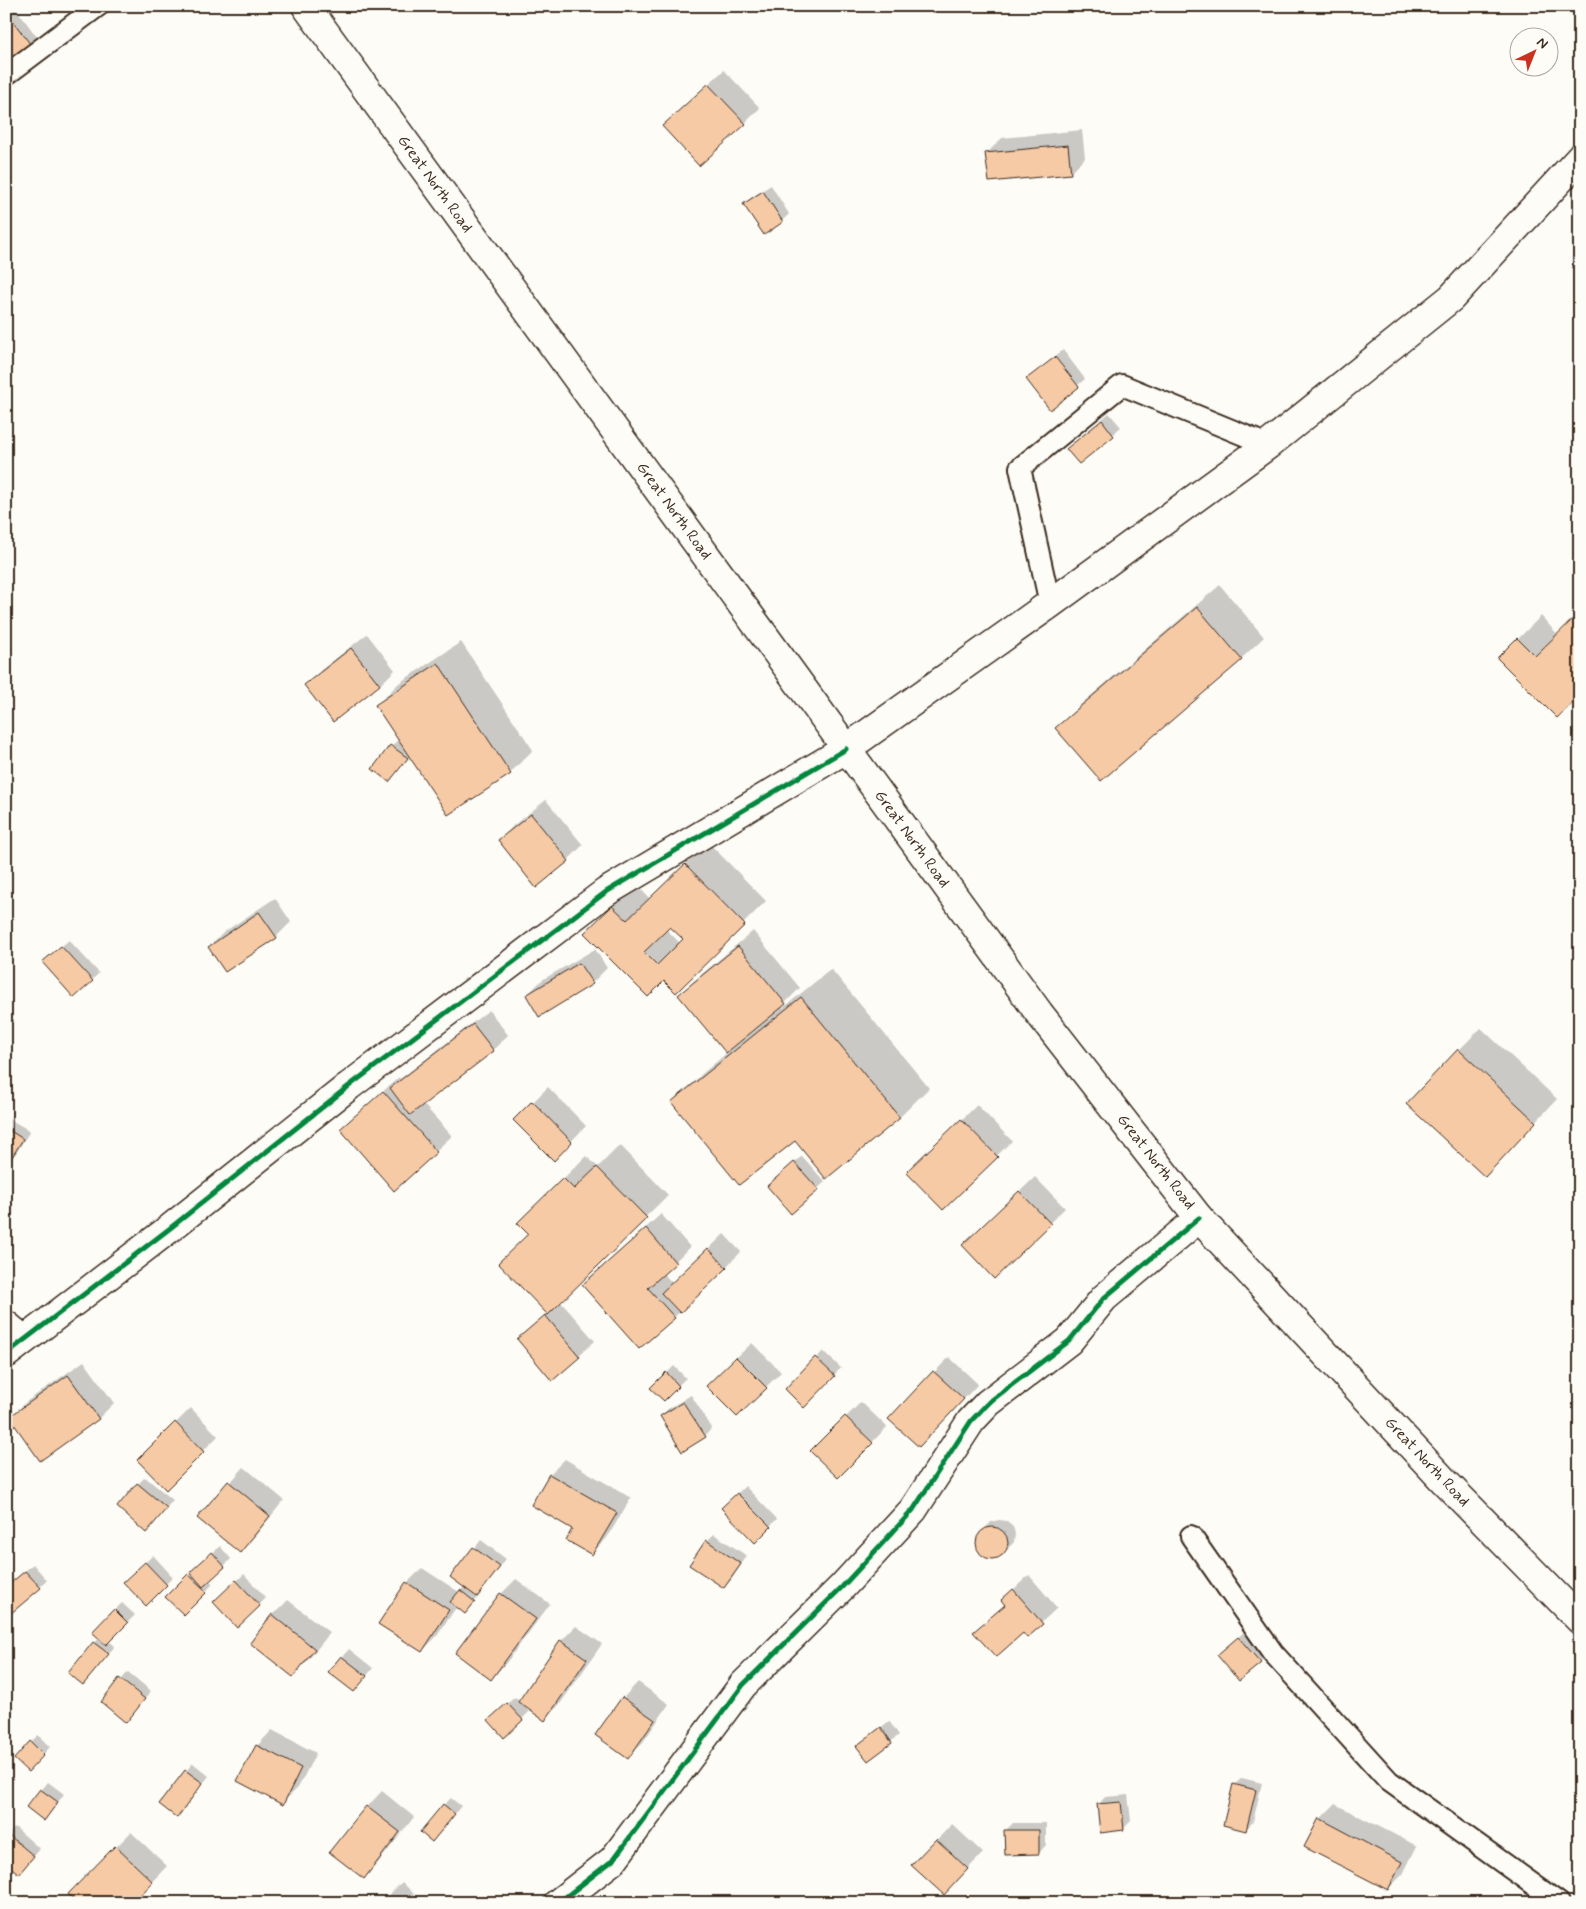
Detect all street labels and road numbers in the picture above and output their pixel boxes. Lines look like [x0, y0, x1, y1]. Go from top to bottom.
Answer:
street label: Great North Road [392, 131, 478, 237]
street label: Great North Road [631, 458, 717, 564]
street label: Great North Road [869, 786, 955, 892]
street label: Great North Road [1112, 1110, 1200, 1214]
street label: Great North Road [1380, 1412, 1474, 1512]

